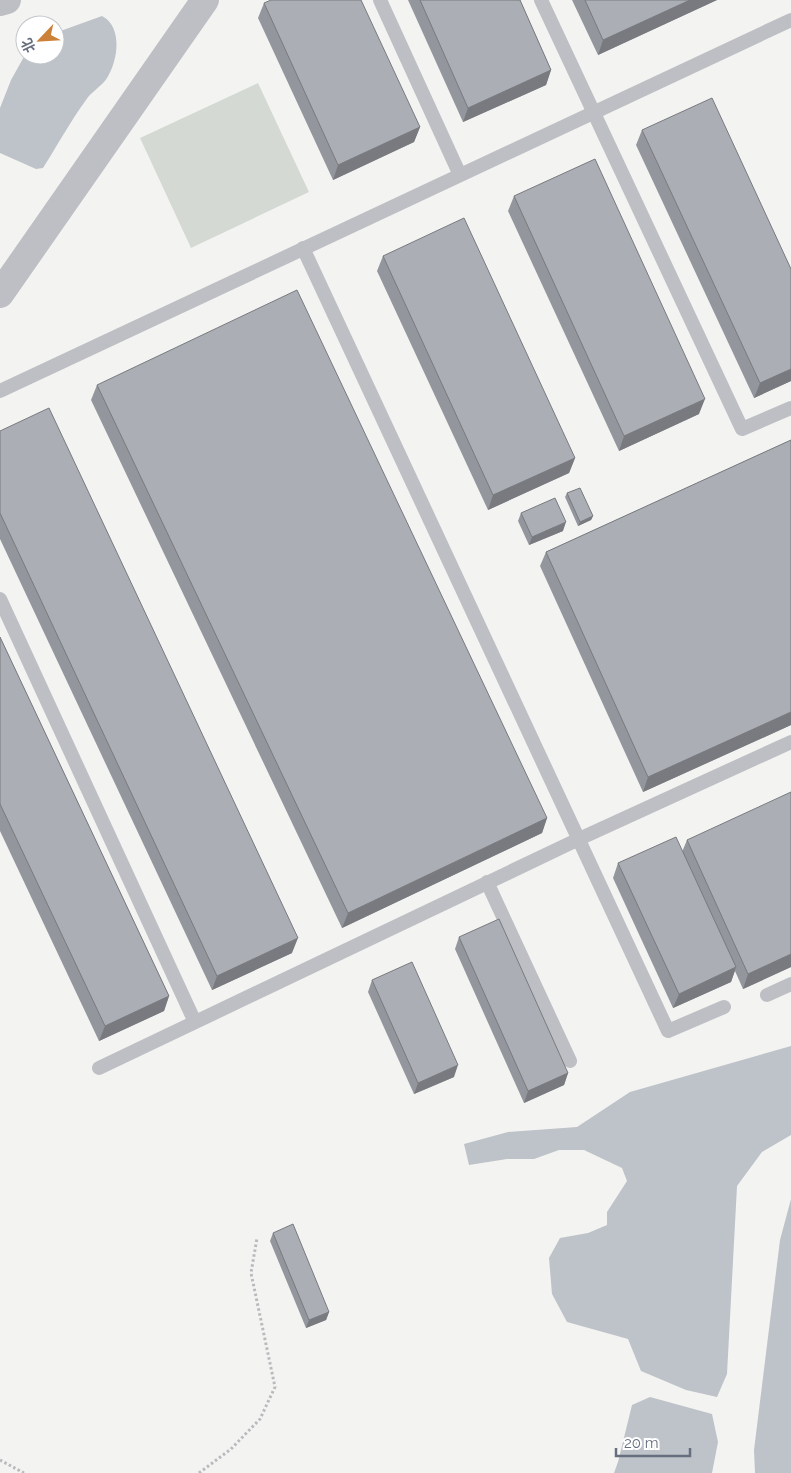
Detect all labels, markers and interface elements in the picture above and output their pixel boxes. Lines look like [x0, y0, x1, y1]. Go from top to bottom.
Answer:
north arrow [15, 15, 65, 65]
text: 北 [18, 36, 38, 55]
scale bar [616, 1426, 690, 1458]
text: 20 m [624, 1434, 659, 1452]

